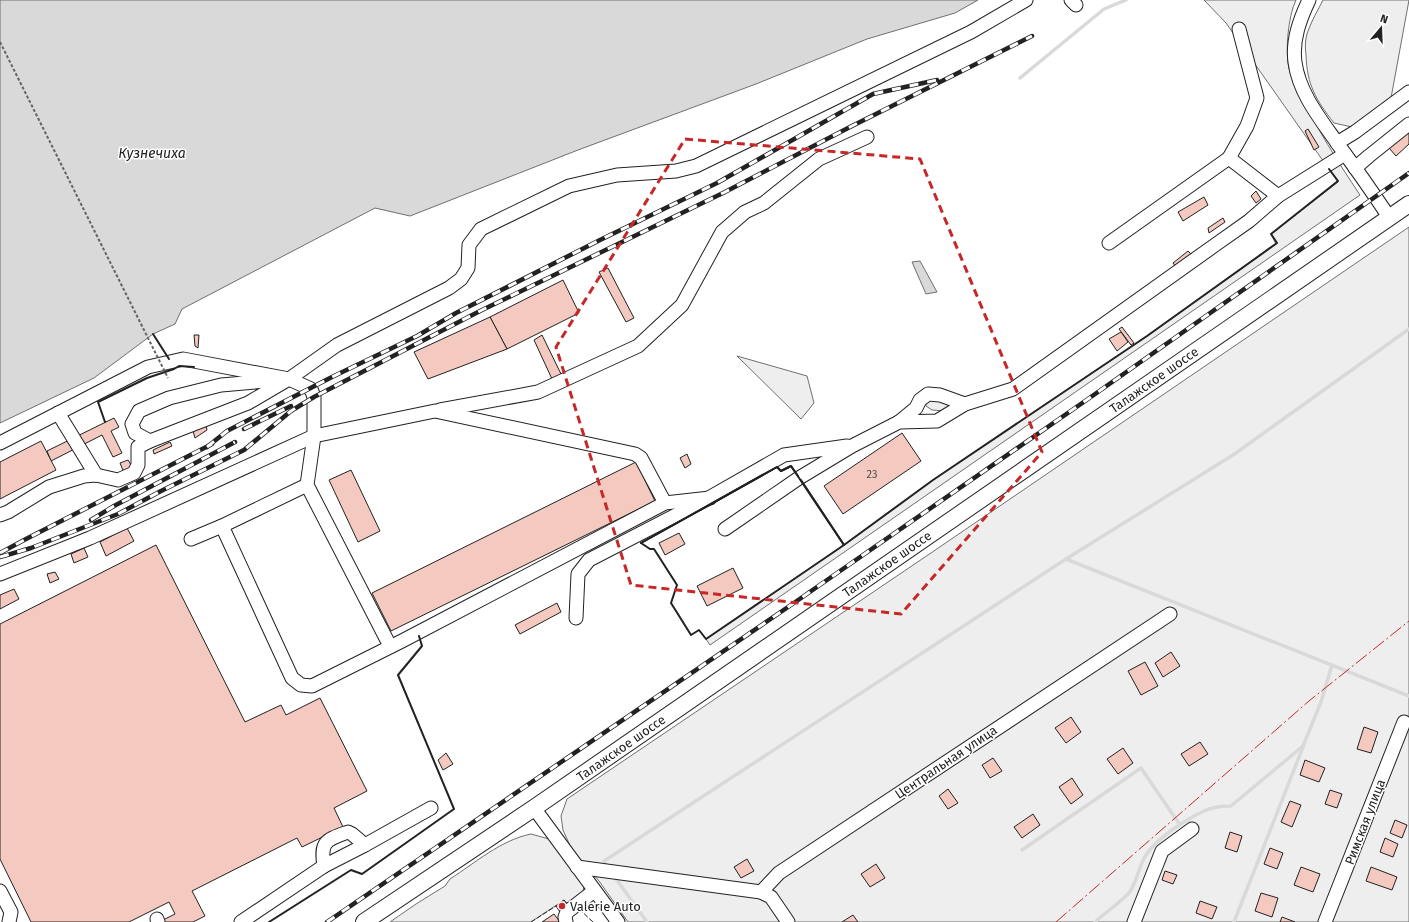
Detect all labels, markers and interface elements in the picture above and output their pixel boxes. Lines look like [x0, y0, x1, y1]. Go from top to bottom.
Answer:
north arrow [1361, 8, 1401, 48]
text: N [1379, 12, 1390, 26]
water label: Кузнечиха [118, 145, 186, 162]
street label: Талажское шоссе [1107, 344, 1201, 416]
house number: 23 [867, 468, 877, 481]
street label: Талажское шоссе [840, 528, 934, 600]
street label: Талажское шоссе [574, 712, 668, 784]
street label: Центральная улица [892, 722, 1000, 802]
street label: Римская улица [1342, 777, 1388, 867]
place label: Valerie Auto [570, 899, 641, 914]
marker: Valerie Auto [557, 901, 567, 911]

